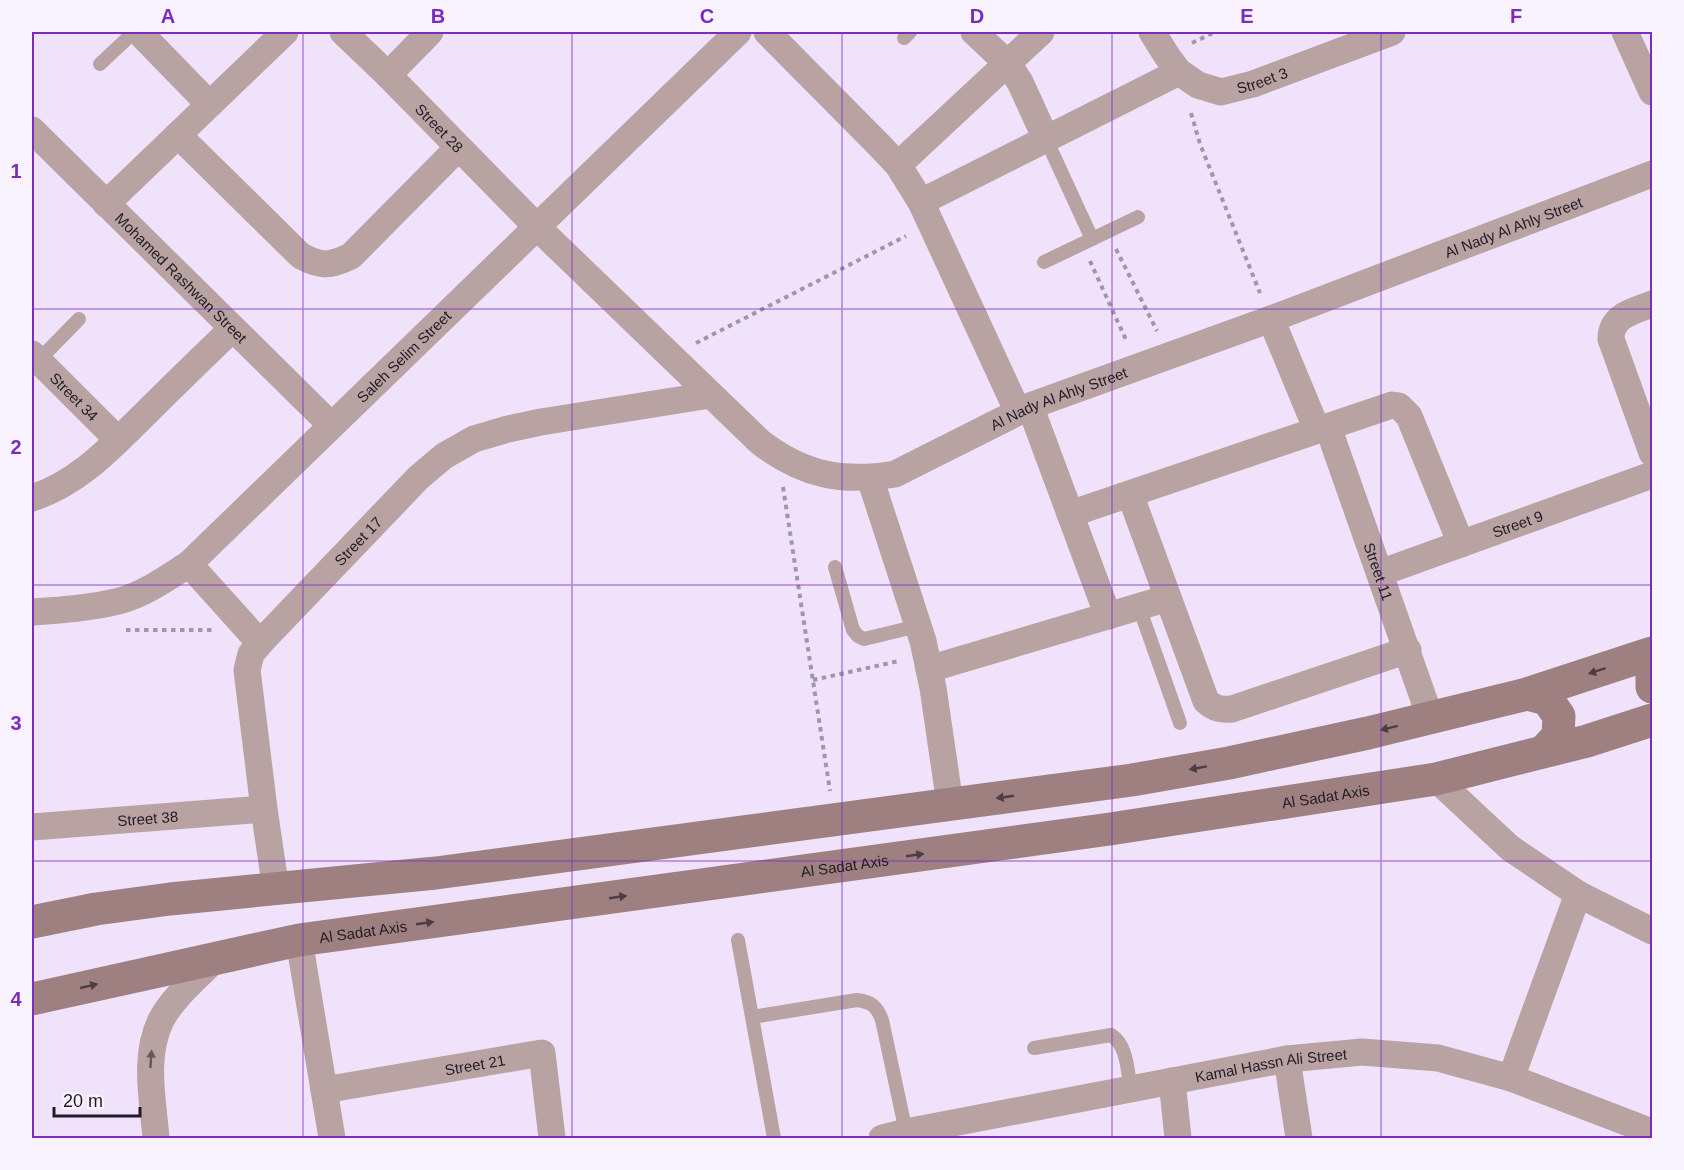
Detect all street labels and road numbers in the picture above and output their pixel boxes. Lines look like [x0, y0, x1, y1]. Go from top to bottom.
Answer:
street label: Street 3 [1235, 63, 1290, 96]
street label: Street 28 [412, 100, 467, 155]
street label: Al Nady Al Ahly Street [1442, 193, 1585, 261]
street label: Mohamed Rashwan Street [112, 209, 251, 347]
street label: Saleh Selim Street [353, 306, 455, 406]
street label: Al Nady Al Ahly Street [987, 363, 1130, 433]
street label: Street 34 [47, 369, 102, 424]
street label: Street 9 [1490, 507, 1545, 540]
street label: Street 17 [331, 513, 385, 569]
street label: Street 11 [1361, 540, 1397, 602]
street label: Al Sadat Axis [1280, 781, 1370, 811]
street label: Street 38 [117, 807, 179, 829]
street label: Al Sadat Axis [800, 851, 889, 880]
street label: Al Sadat Axis [318, 917, 408, 946]
street label: Kamal Hassn Ali Street [1194, 1045, 1348, 1085]
street label: Street 21 [443, 1051, 506, 1078]

